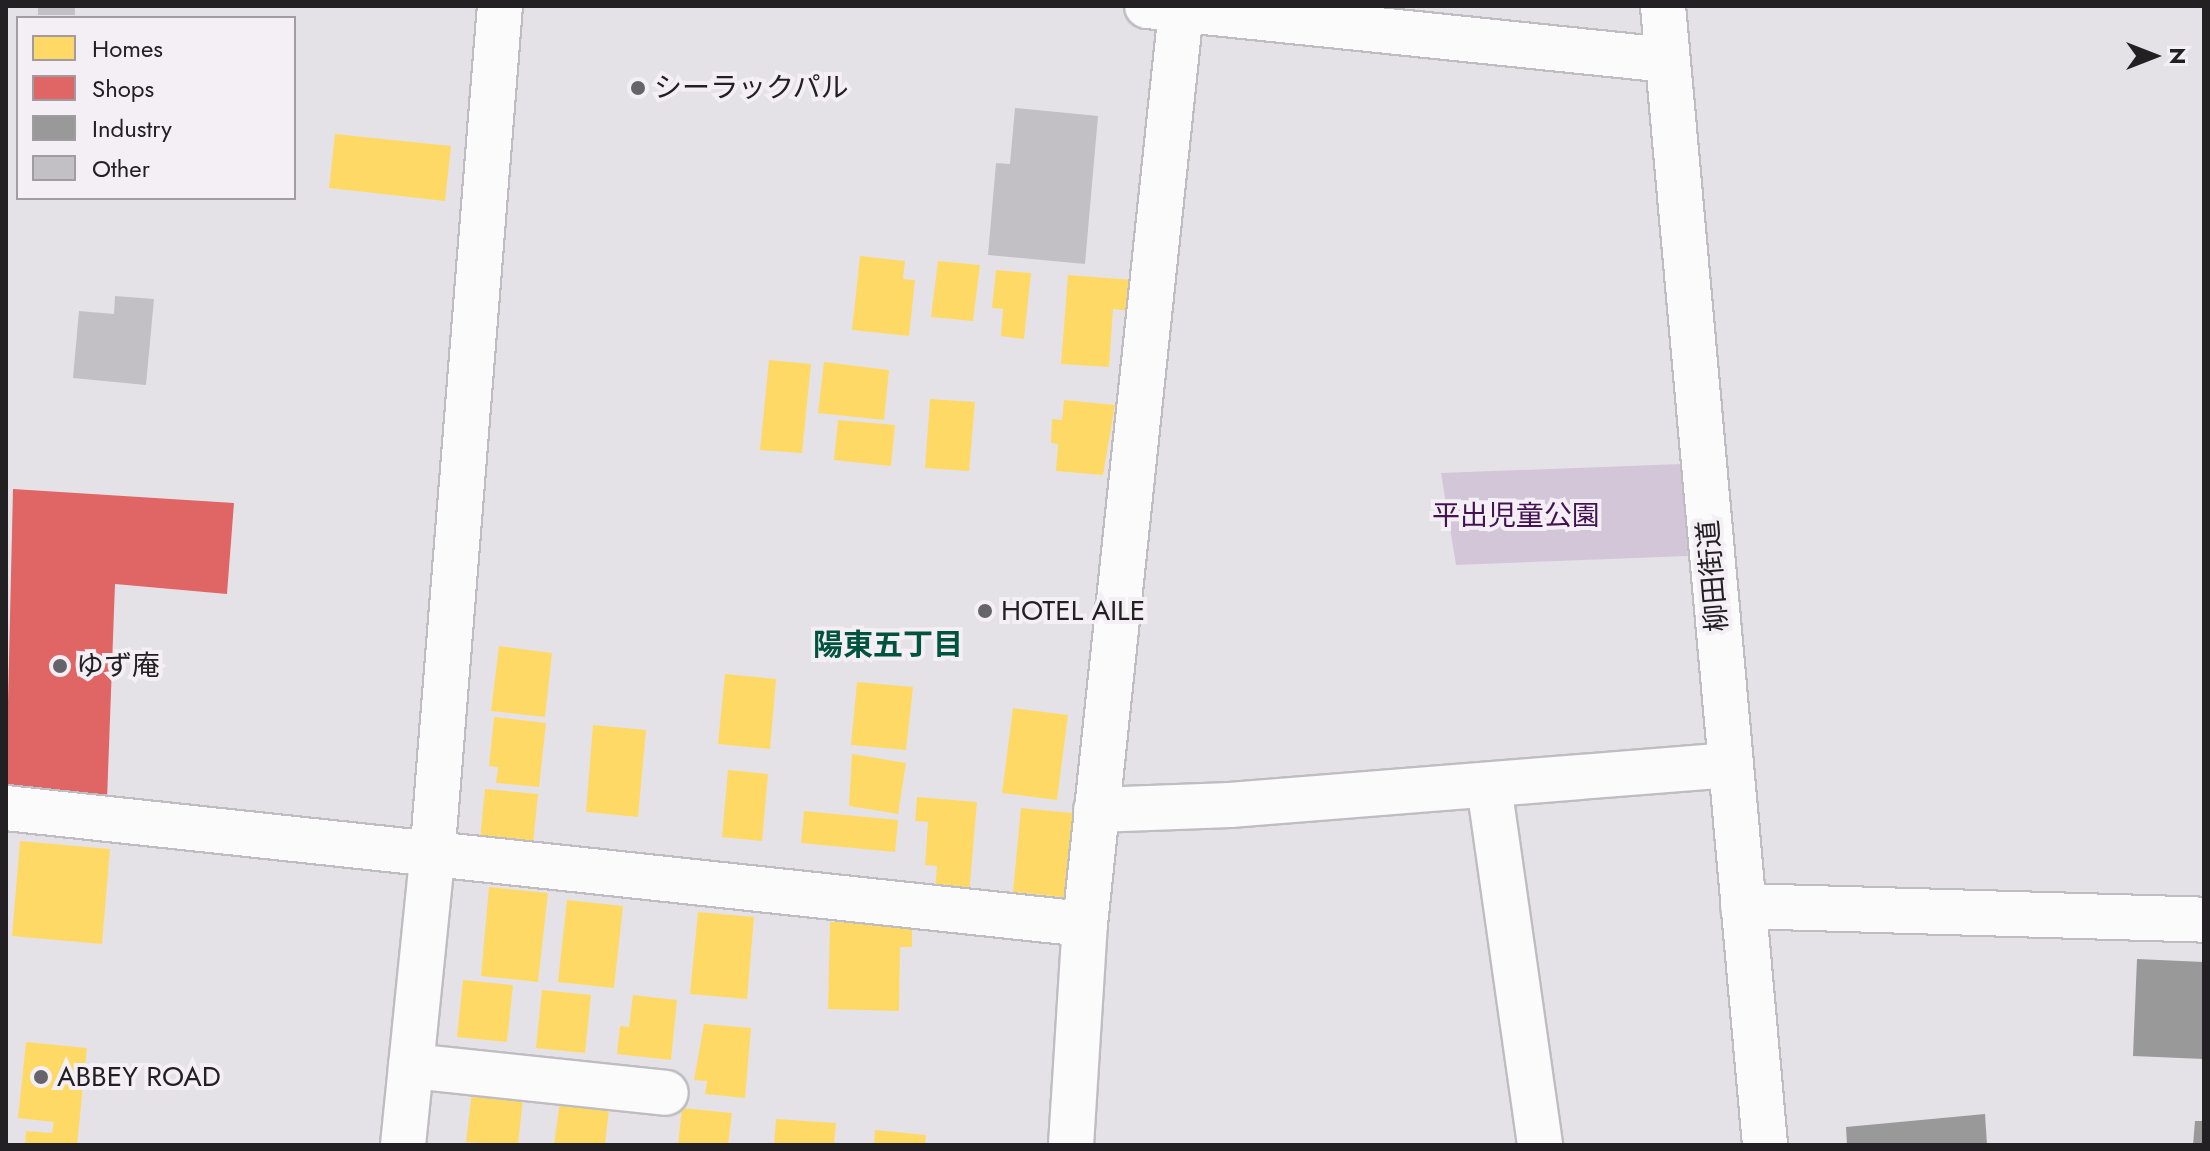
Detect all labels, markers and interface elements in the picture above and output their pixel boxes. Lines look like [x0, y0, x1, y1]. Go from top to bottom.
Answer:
legend [16, 16, 296, 200]
north arrow [2114, 16, 2194, 96]
text: Homes [92, 31, 163, 66]
text: N [2162, 47, 2194, 65]
text: Shops [92, 71, 154, 106]
place label: シーラックパル [654, 71, 850, 105]
marker: シーラックパル [629, 79, 647, 97]
text: Industry [92, 111, 172, 146]
text: Other [92, 151, 150, 186]
park label: 平出児童公園 [1432, 499, 1600, 533]
street label: 柳田街道 [1691, 519, 1735, 633]
place label: HOTEL AILE [1001, 594, 1145, 628]
marker: HOTEL AILE [976, 602, 994, 620]
district label: 陽東五丁目 [813, 627, 963, 663]
place label: ゆず庵 [76, 649, 160, 683]
marker: ゆず庵 [51, 657, 69, 675]
place label: ABBEY ROAD [57, 1060, 221, 1094]
marker: ABBEY ROAD [32, 1068, 50, 1086]

